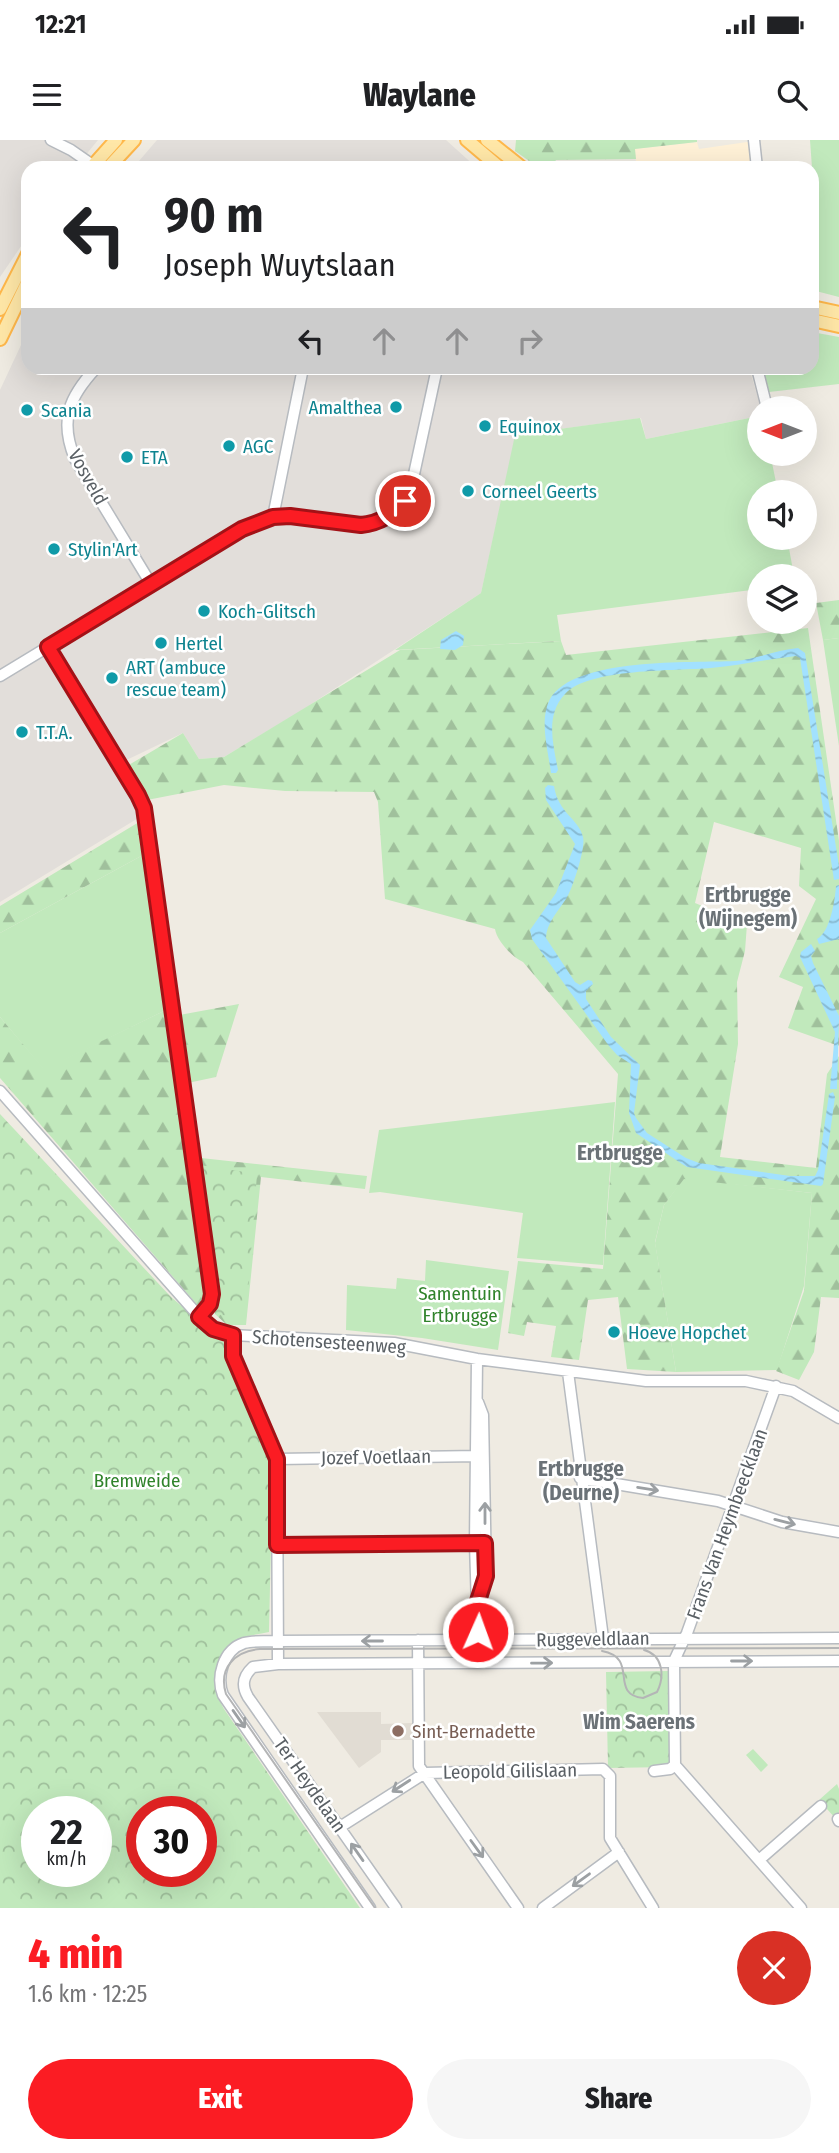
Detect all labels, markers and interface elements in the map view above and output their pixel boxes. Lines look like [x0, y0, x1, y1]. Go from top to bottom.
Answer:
text: 12:21 [35, 9, 87, 40]
icon: menu [28, 76, 66, 114]
text: Waylane [363, 76, 476, 114]
icon: search [773, 76, 811, 114]
text: 90 m [164, 186, 264, 245]
icon: left [49, 189, 140, 280]
text: Joseph Wuytslaan [164, 246, 396, 284]
icon: left [292, 322, 330, 360]
icon: ahead [365, 322, 403, 360]
icon: ahead [438, 322, 476, 360]
icon: right [511, 322, 549, 360]
place label: Amalthea [309, 396, 382, 419]
north arrow [747, 396, 817, 466]
map controls [747, 396, 817, 634]
place label: Scania [41, 399, 92, 422]
marker: Amalthea [388, 399, 404, 415]
marker: Scania [19, 402, 35, 418]
place label: Equinox [499, 415, 561, 438]
marker: Equinox [477, 418, 493, 434]
place label: AGC [243, 435, 274, 458]
marker: AGC [221, 438, 237, 454]
street label: Vosveld [63, 445, 113, 509]
place label: ETA [141, 446, 168, 469]
marker: ETA [119, 449, 135, 465]
pin [375, 471, 435, 531]
place label: Corneel Geerts [482, 480, 597, 503]
button: sound [747, 480, 817, 550]
icon: arrive [386, 482, 424, 520]
marker: Corneel Geerts [460, 483, 476, 499]
place label: Stylin'Art [68, 538, 139, 561]
marker: Stylin'Art [46, 541, 62, 557]
button: layers [747, 564, 817, 634]
place label: Koch-Glitsch [218, 600, 316, 623]
marker: Koch-Glitsch [196, 603, 212, 619]
place label: Hertel [175, 632, 223, 655]
marker: Hertel [153, 635, 169, 651]
place label: ART (ambuce rescue team) [126, 656, 226, 701]
marker: ART (ambuce rescue team) [104, 670, 120, 686]
place label: T.T.A. [36, 721, 72, 744]
marker: T.T.A. [14, 724, 30, 740]
district label: Ertbrugge (Wijnegem) [699, 882, 797, 932]
district label: Ertbrugge [577, 1140, 663, 1166]
park label: Samentuin Ertbrugge [418, 1282, 502, 1327]
place label: Hoeve Hopchet [628, 1321, 747, 1344]
marker: Hoeve Hopchet [606, 1324, 622, 1340]
street label: Schotensesteenweg [251, 1325, 407, 1359]
street label: Frans Van Heymbeecklaan [682, 1425, 772, 1623]
street label: Jozef Voetlaan [321, 1445, 431, 1469]
district label: Ertbrugge (Deurne) [538, 1456, 624, 1506]
park label: Bremweide [94, 1469, 180, 1492]
one-way arrow [636, 1483, 659, 1496]
one-way arrow [478, 1502, 492, 1525]
one-way arrow [773, 1516, 796, 1529]
position arrow [441, 1595, 515, 1669]
street label: Ruggeveldlaan [536, 1627, 650, 1651]
one-way arrow [361, 1634, 384, 1648]
one-way arrow [731, 1654, 754, 1668]
one-way arrow [530, 1656, 553, 1670]
one-way arrow [232, 1709, 246, 1728]
district label: Wim Saerens [583, 1709, 695, 1735]
place label: Sint-Bernadette [412, 1720, 536, 1743]
marker: Sint-Bernadette [390, 1723, 406, 1739]
street label: Ter Heydelaan [269, 1733, 351, 1837]
street label: Leopold Gilislaan [443, 1758, 577, 1784]
one-way arrow [392, 1780, 412, 1794]
speed limit sign: 30 [126, 1796, 217, 1887]
text: 22 [50, 1811, 83, 1853]
one-way arrow [470, 1839, 484, 1858]
one-way arrow [350, 1843, 364, 1862]
text: km/h [46, 1848, 87, 1870]
one-way arrow [572, 1873, 591, 1888]
text: 4 min [28, 1929, 123, 1979]
button: close [737, 1931, 811, 2005]
text: 1.6 km · 12:25 [28, 1980, 147, 2008]
button: Exit [28, 2059, 413, 2139]
button: Share [427, 2059, 811, 2139]

